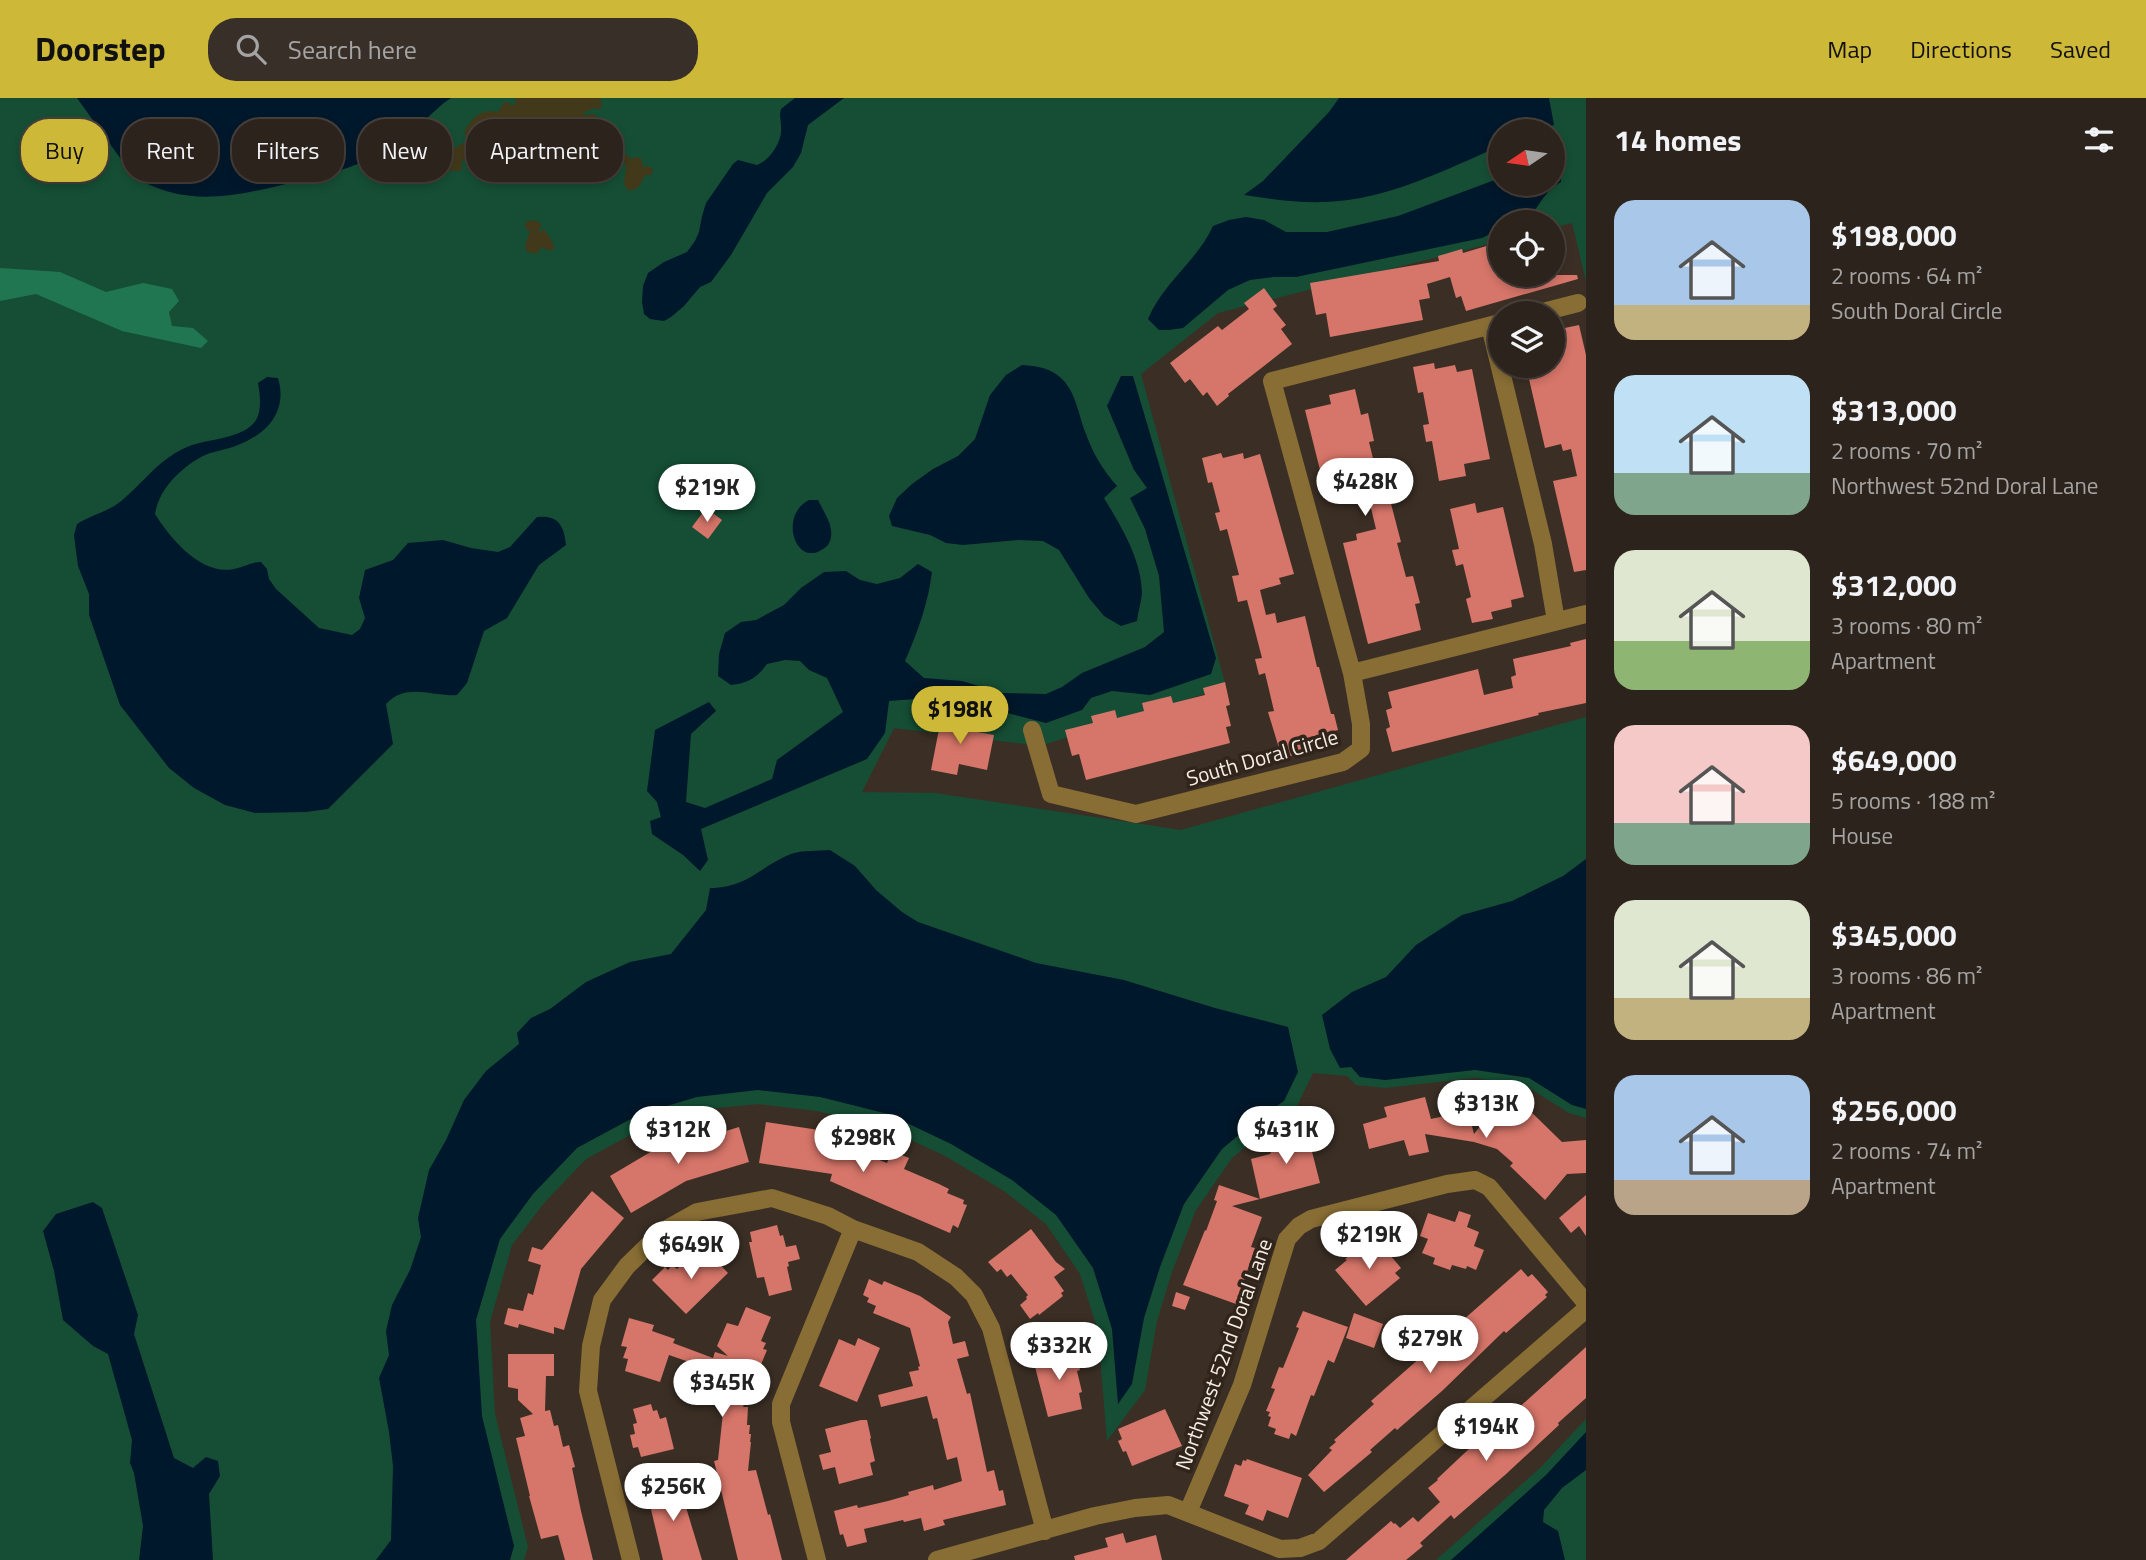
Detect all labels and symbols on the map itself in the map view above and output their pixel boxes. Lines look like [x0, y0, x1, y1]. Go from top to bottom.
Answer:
north arrow [1488, 119, 1564, 196]
pin: $428K [1316, 458, 1414, 518]
pin: $219K [658, 464, 756, 524]
pin: $198K [911, 686, 1009, 746]
street label: South Doral Circle [1182, 720, 1342, 794]
pin: $313K [1437, 1080, 1535, 1140]
pin: $312K [629, 1107, 727, 1166]
pin: $431K [1237, 1107, 1335, 1166]
pin: $298K [814, 1114, 912, 1174]
pin: $219K [1320, 1212, 1418, 1271]
pin: $649K [642, 1222, 740, 1281]
street label: Northwest 52nd Doral Lane [1166, 1234, 1280, 1474]
pin: $279K [1381, 1316, 1479, 1375]
pin: $332K [1010, 1322, 1108, 1382]
pin: $345K [673, 1360, 771, 1419]
pin: $194K [1437, 1404, 1535, 1463]
pin: $256K [624, 1464, 722, 1523]

